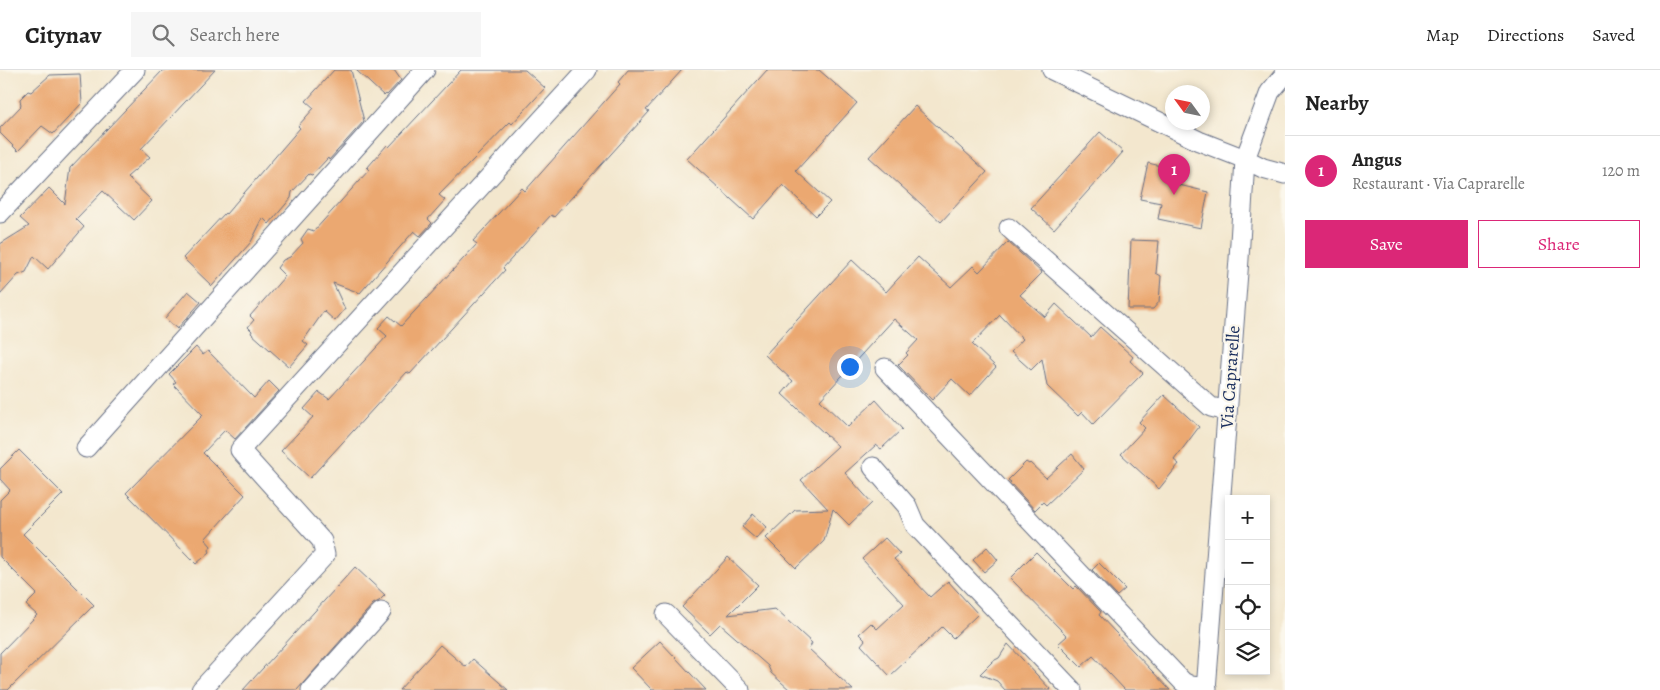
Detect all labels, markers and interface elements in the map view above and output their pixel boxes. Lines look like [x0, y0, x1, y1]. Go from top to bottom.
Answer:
search box [131, 12, 481, 57]
text: Citynav [25, 19, 101, 51]
icon: search [149, 21, 177, 49]
text: Search here [189, 22, 280, 48]
text: Map [1426, 23, 1459, 47]
text: Directions [1487, 23, 1564, 47]
text: Saved [1592, 23, 1635, 47]
north arrow [1165, 85, 1210, 130]
text: Nearby [1305, 89, 1368, 117]
text: Angus [1352, 147, 1402, 173]
pin: 1 [1158, 154, 1190, 195]
text: 1 [1318, 160, 1324, 182]
text: 120 m [1602, 160, 1640, 182]
text: Restaurant · Via Caprarelle [1352, 173, 1525, 195]
button: Save [1305, 220, 1468, 268]
button: Share [1478, 220, 1640, 268]
street label: Via Caprarelle [1214, 325, 1246, 430]
your location [837, 354, 863, 380]
map controls [1225, 495, 1270, 675]
button: + [1225, 495, 1270, 540]
button: − [1225, 540, 1270, 585]
button: locate [1225, 585, 1270, 630]
button: layers [1225, 630, 1270, 675]

